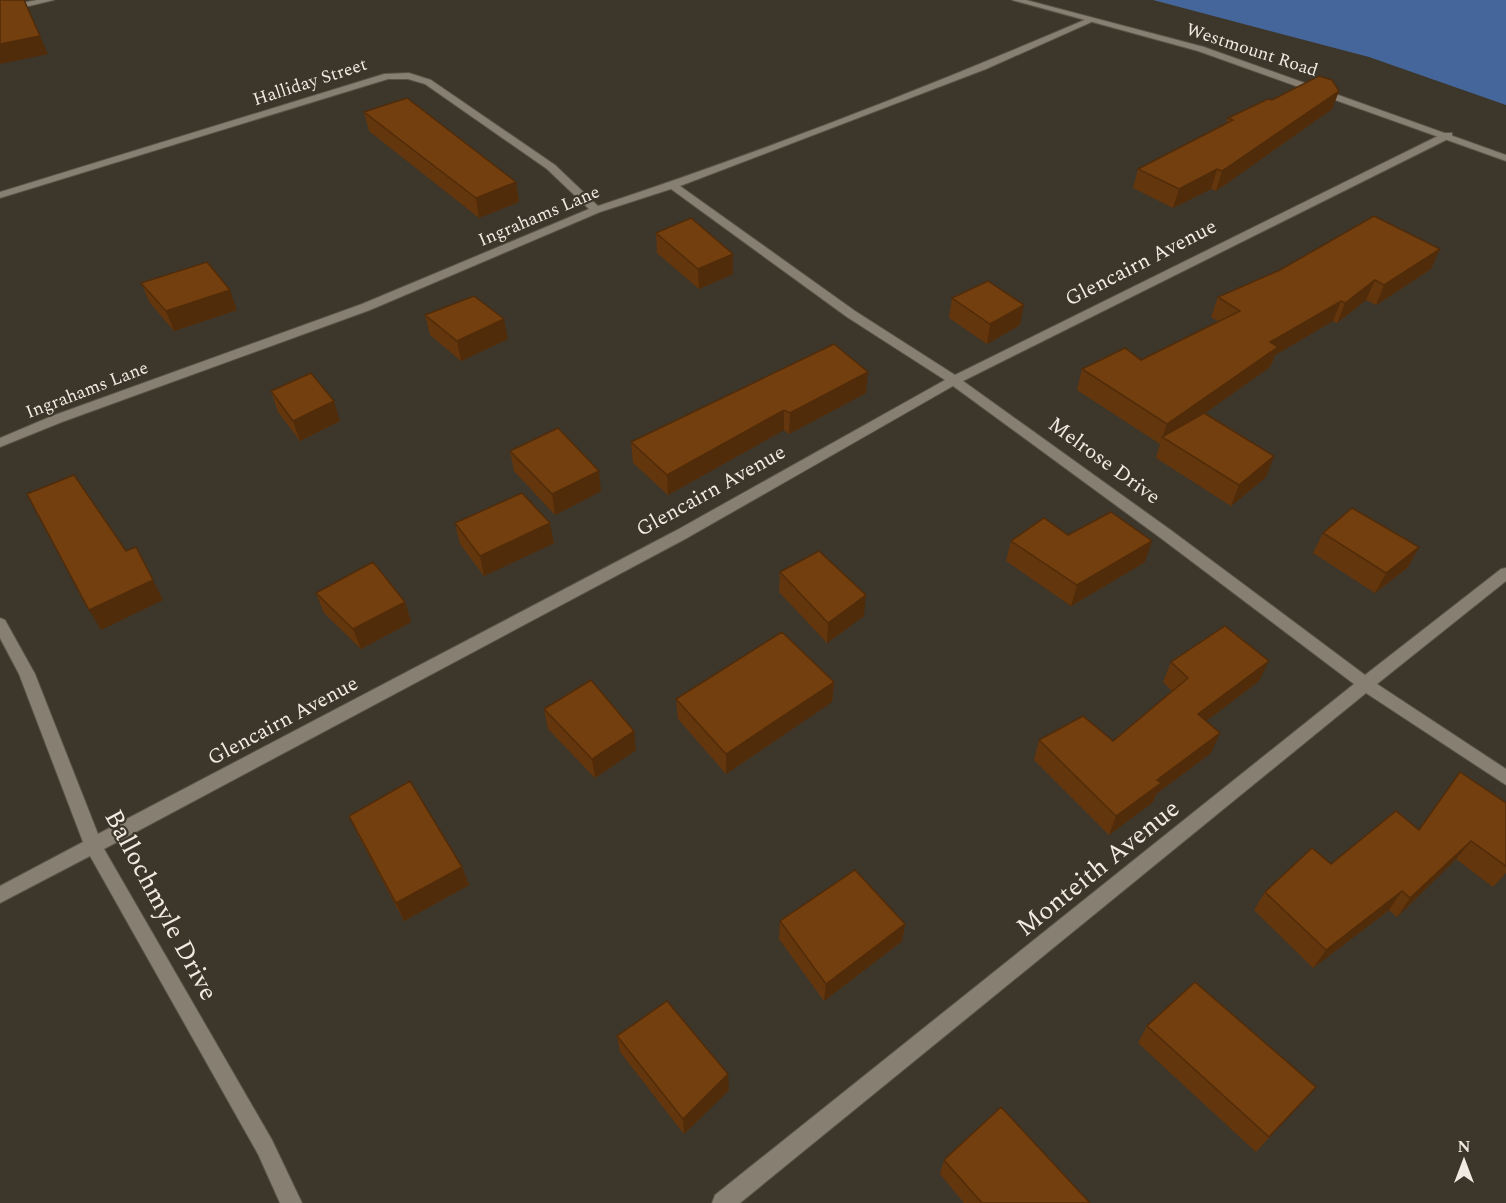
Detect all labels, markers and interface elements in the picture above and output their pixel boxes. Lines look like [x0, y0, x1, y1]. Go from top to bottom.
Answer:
street label: Westmount Road [1182, 16, 1322, 84]
street label: Halliday Street [249, 51, 371, 113]
street label: Ingrahams Lane [474, 178, 604, 254]
street label: Glencairn Avenue [1059, 211, 1223, 315]
street label: Ingrahams Lane [22, 354, 152, 426]
street label: Melrose Drive [1041, 409, 1167, 513]
street label: Glencairn Avenue [630, 437, 792, 545]
street label: Glencairn Avenue [202, 668, 364, 774]
street label: Monteith Avenue [1007, 789, 1189, 947]
street label: Ballochmyle Drive [94, 802, 228, 1008]
north arrow [1434, 1131, 1494, 1191]
text: N [1457, 1135, 1471, 1159]

